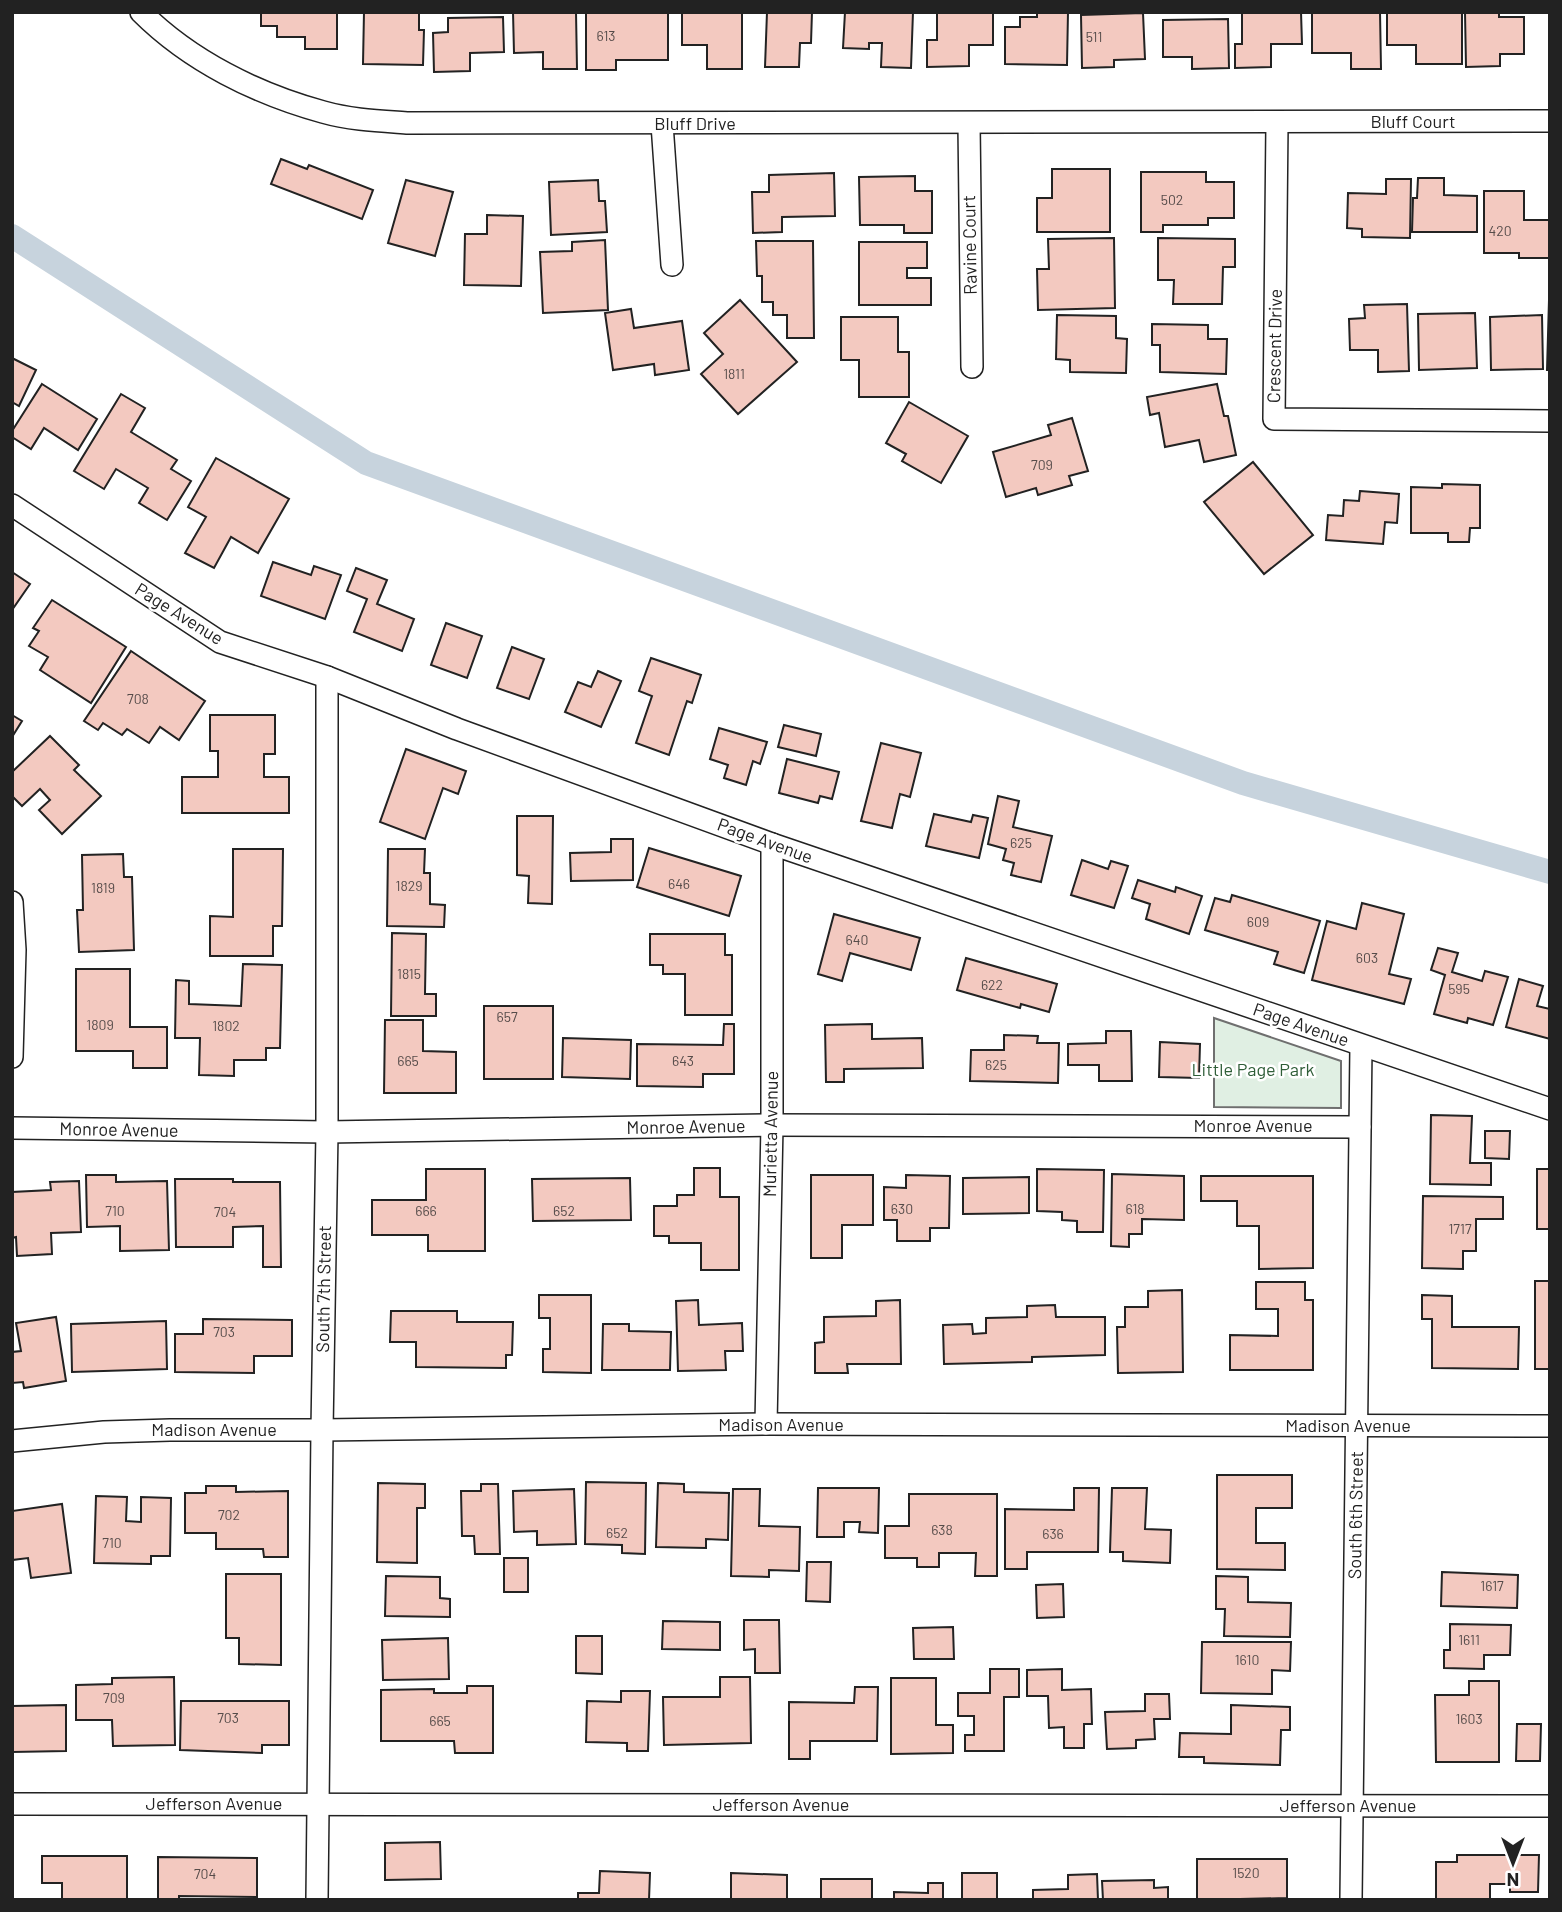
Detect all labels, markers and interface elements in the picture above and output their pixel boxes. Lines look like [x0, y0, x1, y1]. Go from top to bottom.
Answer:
house number: 613 [596, 27, 616, 44]
house number: 511 [1086, 28, 1102, 45]
street label: Bluff Court [1370, 110, 1456, 132]
street label: Bluff Drive [654, 112, 736, 134]
house number: 502 [1161, 191, 1183, 208]
street label: Ravine Court [957, 195, 981, 295]
house number: 420 [1488, 222, 1512, 239]
street label: Crescent Drive [1262, 289, 1286, 403]
house number: 1811 [723, 365, 745, 382]
house number: 709 [1031, 456, 1053, 473]
street label: Page Avenue [131, 577, 228, 649]
house number: 708 [127, 690, 149, 707]
street label: Page Avenue [715, 813, 816, 867]
house number: 625 [1010, 834, 1032, 851]
house number: 646 [668, 875, 690, 892]
house number: 1829 [396, 877, 423, 894]
house number: 1819 [91, 879, 115, 896]
house number: 609 [1247, 913, 1269, 930]
house number: 640 [846, 931, 868, 948]
house number: 603 [1356, 949, 1378, 966]
house number: 1815 [397, 965, 421, 982]
house number: 622 [981, 976, 1003, 993]
house number: 595 [1448, 980, 1470, 997]
street label: Page Avenue [1251, 997, 1352, 1051]
house number: 657 [496, 1008, 518, 1025]
house number: 1809 [86, 1016, 114, 1033]
house number: 1802 [212, 1017, 240, 1034]
house number: 665 [397, 1052, 419, 1069]
house number: 643 [672, 1052, 694, 1069]
house number: 625 [985, 1056, 1007, 1073]
park label: Little Page Park [1191, 1058, 1315, 1080]
street label: Murietta Avenue [758, 1071, 782, 1197]
street label: Monroe Avenue [626, 1114, 746, 1138]
street label: Monroe Avenue [1193, 1114, 1313, 1136]
street label: Monroe Avenue [59, 1117, 179, 1141]
house number: 630 [891, 1200, 913, 1217]
house number: 618 [1125, 1200, 1145, 1217]
house number: 710 [105, 1202, 125, 1219]
house number: 666 [415, 1202, 437, 1219]
house number: 652 [553, 1202, 575, 1219]
house number: 704 [214, 1203, 236, 1220]
house number: 1717 [1448, 1220, 1472, 1237]
street label: South 7th Street [311, 1225, 335, 1353]
house number: 703 [213, 1323, 235, 1340]
street label: Madison Avenue [718, 1413, 844, 1435]
street label: Madison Avenue [1285, 1414, 1411, 1436]
street label: Madison Avenue [151, 1418, 277, 1440]
street label: South 6th Street [1343, 1451, 1367, 1579]
house number: 702 [218, 1506, 240, 1523]
house number: 638 [931, 1521, 953, 1538]
house number: 652 [606, 1524, 628, 1541]
house number: 636 [1042, 1525, 1064, 1542]
house number: 710 [102, 1534, 122, 1551]
house number: 1617 [1480, 1577, 1504, 1594]
house number: 1611 [1458, 1631, 1480, 1648]
house number: 1610 [1235, 1651, 1259, 1668]
house number: 709 [103, 1689, 125, 1706]
house number: 703 [217, 1709, 239, 1726]
house number: 1603 [1455, 1710, 1483, 1727]
house number: 665 [429, 1712, 451, 1729]
street label: Jefferson Avenue [146, 1792, 282, 1814]
street label: Jefferson Avenue [713, 1793, 849, 1815]
street label: Jefferson Avenue [1280, 1794, 1416, 1816]
north arrow [1478, 1828, 1548, 1898]
house number: 1520 [1232, 1864, 1260, 1881]
house number: 704 [194, 1865, 216, 1882]
text: N [1507, 1869, 1519, 1892]

